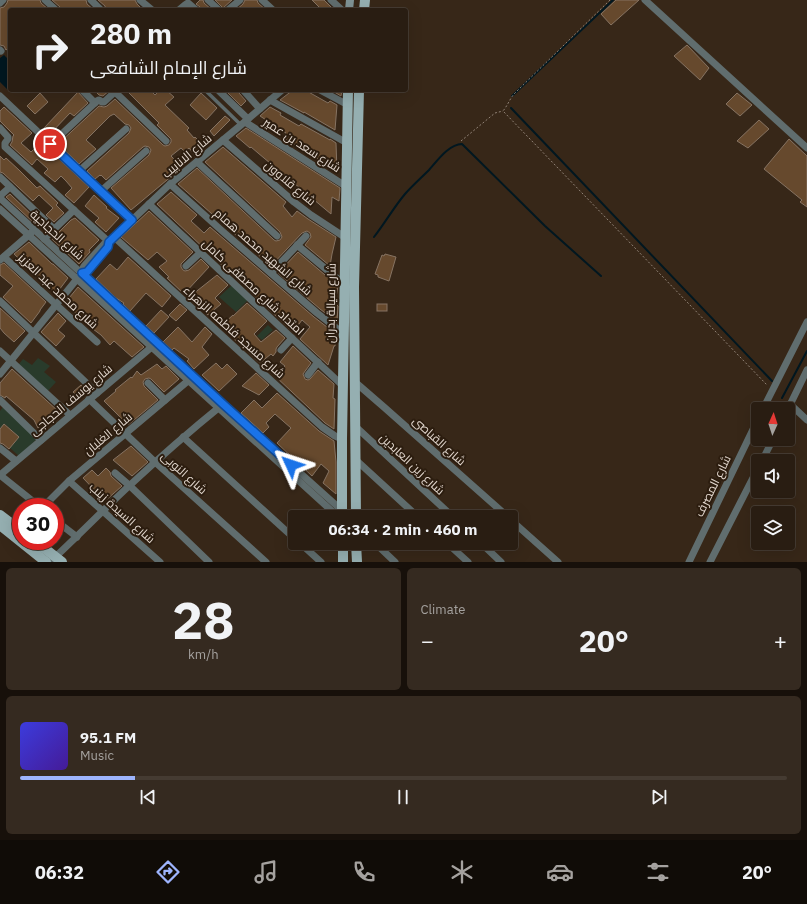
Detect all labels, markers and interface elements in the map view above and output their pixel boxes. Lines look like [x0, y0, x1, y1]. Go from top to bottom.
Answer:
text: 280 m [90, 15, 172, 52]
icon: right [24, 24, 76, 76]
text: شارع الإمام الشافعى [90, 56, 247, 79]
street label: شارع سعد بن عمير [259, 113, 344, 176]
pin [33, 127, 67, 161]
street label: شارع الانابيب [159, 130, 215, 182]
icon: arrive [39, 133, 61, 155]
street label: شارع قلاوون [261, 157, 319, 209]
street label: شارع الشهيد محمد همام [211, 205, 315, 299]
street label: شارع الحجاجية [26, 206, 88, 264]
street label: امتداد شارع مصطفى كامل [199, 235, 307, 339]
street label: شارع محمد عبد العزيز [14, 249, 101, 332]
street label: شارع سيالة بدران [322, 263, 340, 343]
street label: شارع مسجد فاطمه الزهراء [180, 282, 288, 382]
street label: شارع يوسف الحجاجى [26, 361, 116, 439]
north arrow [751, 402, 795, 446]
map controls [751, 402, 795, 550]
street label: شارع الغلبان [80, 409, 136, 459]
street label: شارع القباصى [409, 413, 469, 469]
street label: شارع زين العابدين [376, 430, 448, 498]
position arrow [270, 444, 312, 486]
street label: شارع النوبى [158, 448, 211, 498]
street label: شارع المصرف [691, 453, 735, 519]
button: sound [751, 454, 795, 498]
street label: شارع السيدة زينب [86, 479, 158, 547]
speed limit sign: 30 [12, 498, 64, 550]
button: layers [751, 506, 795, 550]
text: 06:34 · 2 min · 460 m [329, 520, 477, 539]
text: 28 [172, 586, 234, 653]
text: Climate [421, 601, 465, 618]
text: 20° [579, 621, 629, 660]
text: − [421, 626, 434, 655]
text: + [774, 626, 787, 655]
text: km/h [188, 646, 219, 663]
text: 95.1 FM [80, 728, 136, 747]
text: Music [80, 747, 114, 764]
icon: previous [137, 786, 159, 808]
icon: pause [392, 786, 414, 808]
icon: next [648, 786, 670, 808]
icon: directions [154, 858, 182, 886]
icon: music [252, 858, 280, 886]
icon: phone [350, 858, 378, 886]
icon: climate [448, 858, 476, 886]
icon: car [546, 858, 574, 886]
icon: filters [644, 858, 672, 886]
text: 06:32 [35, 861, 84, 884]
text: 20° [742, 861, 772, 884]

